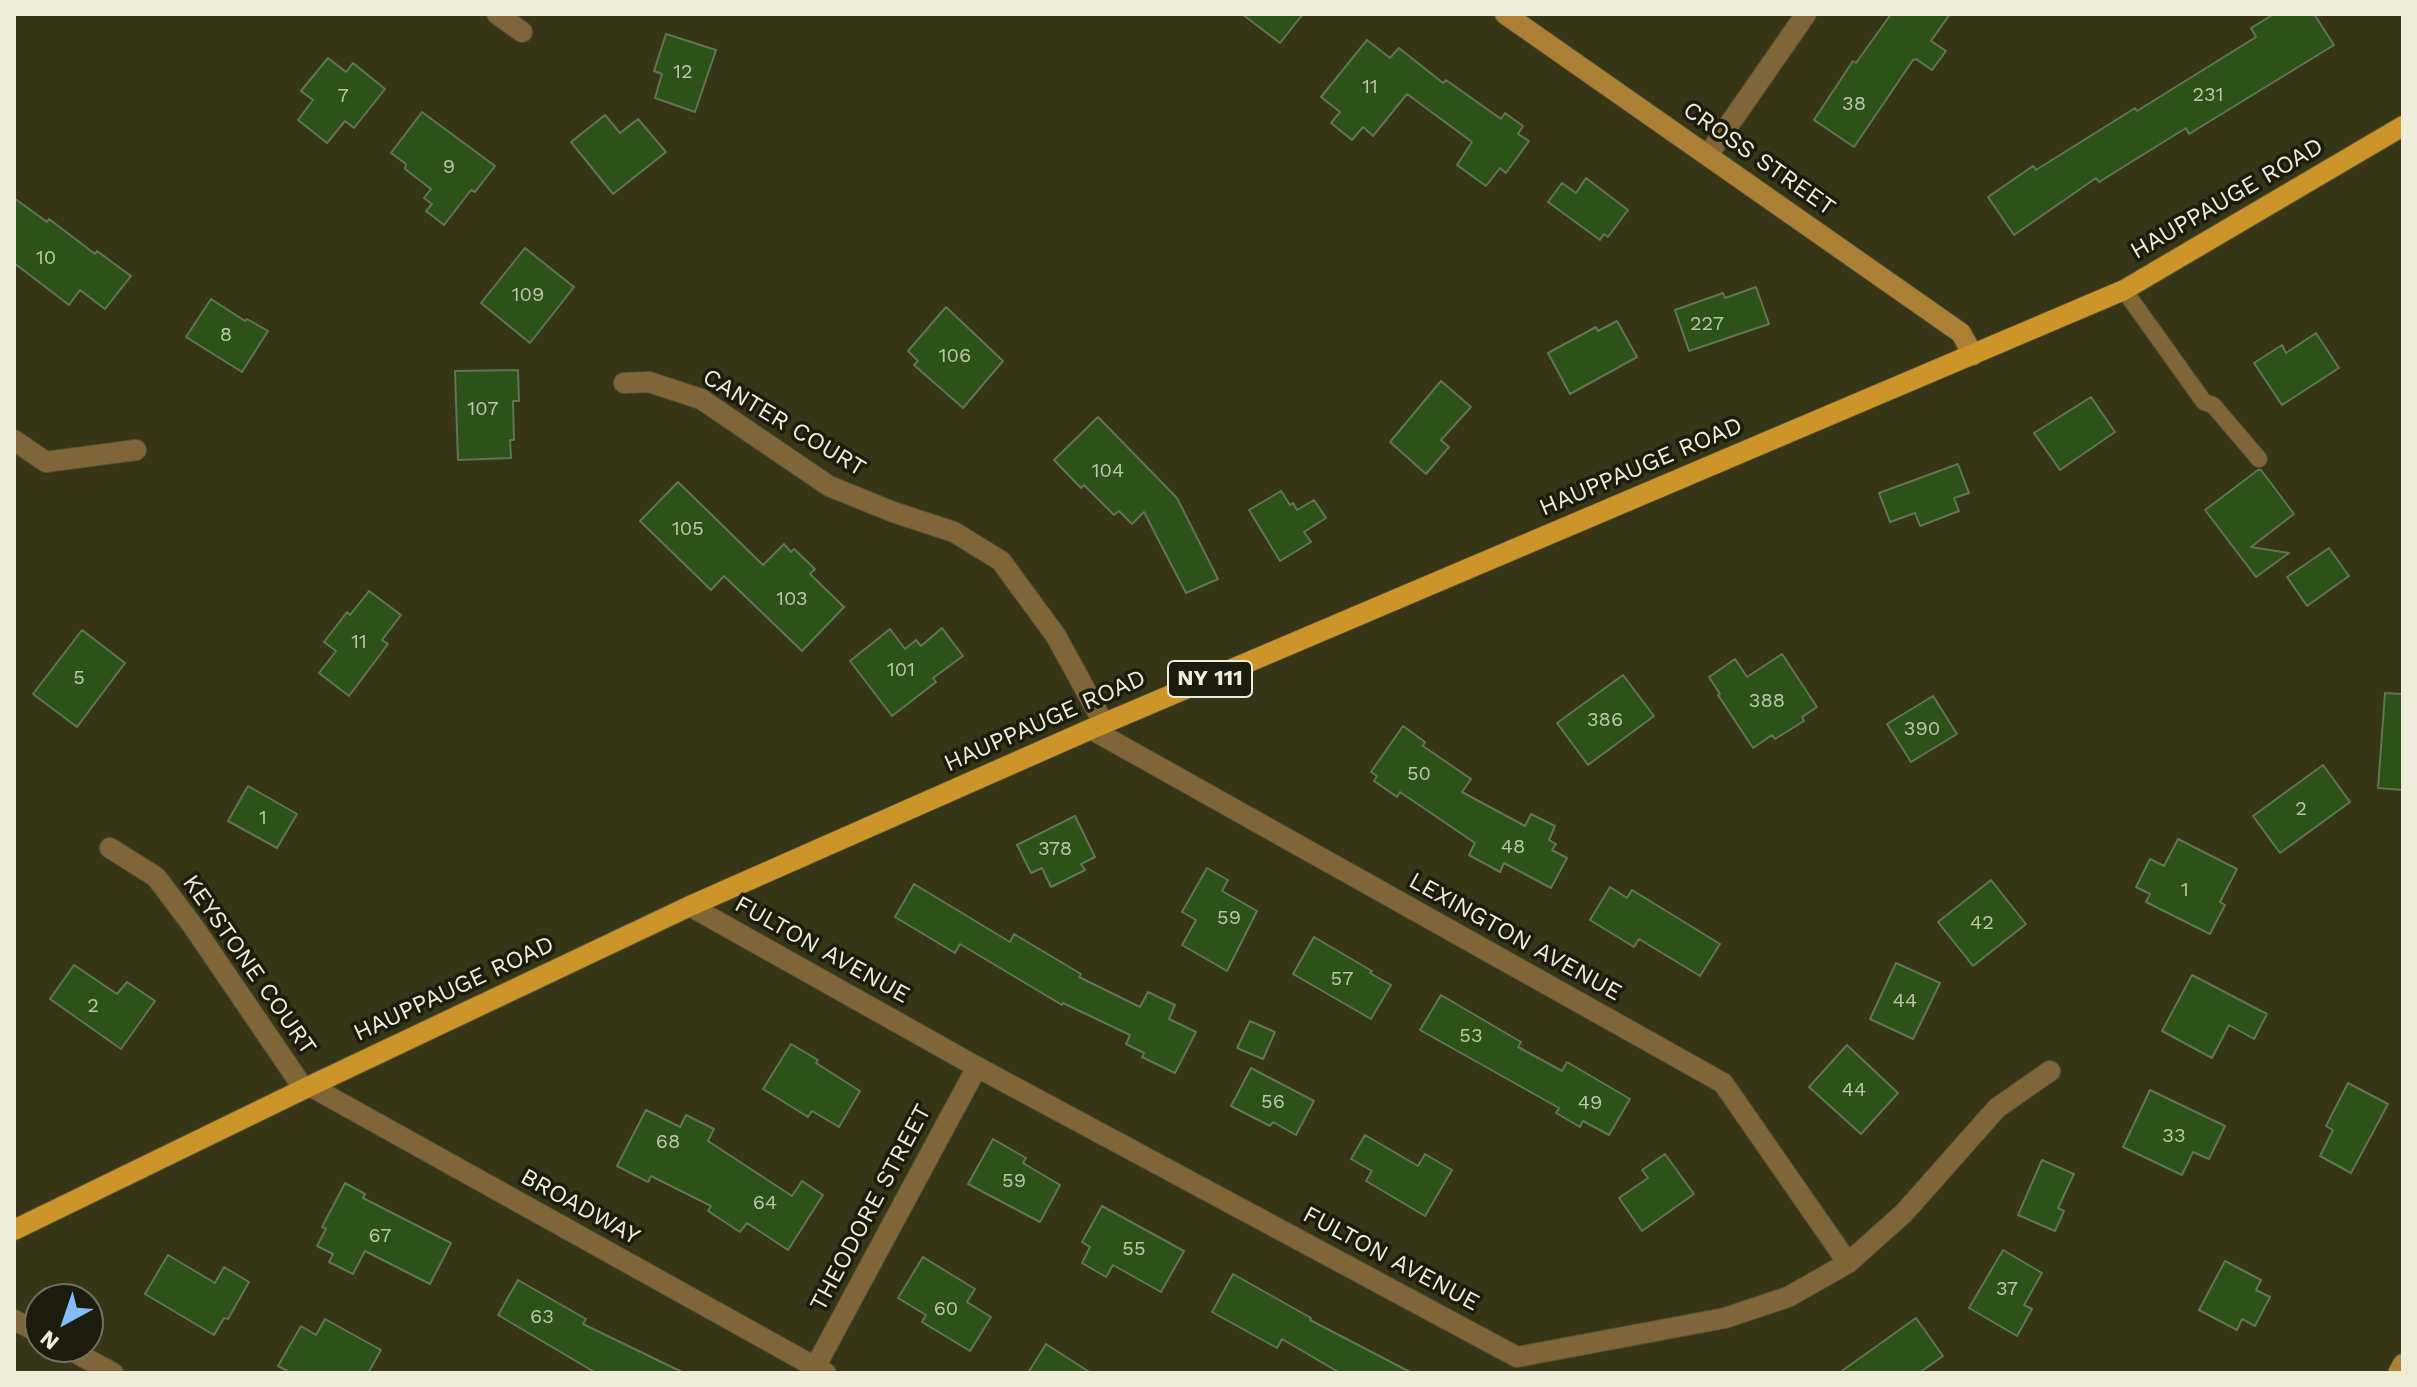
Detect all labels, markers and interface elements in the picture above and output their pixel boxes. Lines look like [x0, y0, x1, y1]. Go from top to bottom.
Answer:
house number: 12 [673, 60, 693, 84]
house number: 11 [1362, 75, 1378, 99]
house number: 231 [2192, 83, 2224, 107]
house number: 7 [337, 84, 349, 108]
house number: 38 [1842, 92, 1866, 116]
street label: CROSS STREET [1677, 96, 1841, 222]
street label: HAUPPAUGE ROAD [2126, 132, 2328, 266]
house number: 9 [443, 155, 455, 179]
house number: 10 [36, 246, 56, 270]
house number: 109 [512, 283, 544, 307]
house number: 227 [1690, 312, 1724, 336]
house number: 8 [220, 323, 232, 347]
house number: 106 [939, 344, 971, 368]
street label: CANTER COURT [697, 363, 871, 483]
house number: 107 [467, 397, 499, 421]
street label: HAUPPAUGE ROAD [1535, 411, 1747, 523]
house number: 104 [1092, 459, 1124, 483]
house number: 105 [672, 517, 704, 541]
house number: 103 [776, 587, 808, 611]
house number: 11 [351, 630, 367, 654]
house number: 101 [887, 658, 915, 682]
road number: NY 111 [1168, 661, 1252, 697]
street label: HAUPPAUGE ROAD [940, 664, 1150, 778]
house number: 5 [73, 666, 85, 690]
house number: 388 [1749, 689, 1785, 713]
house number: 386 [1587, 708, 1623, 732]
house number: 390 [1904, 717, 1940, 741]
house number: 50 [1407, 762, 1431, 786]
house number: 2 [2295, 797, 2307, 821]
house number: 1 [259, 806, 267, 830]
house number: 48 [1501, 835, 1525, 859]
house number: 378 [1038, 837, 1072, 861]
street label: LEXINGTON AVENUE [1404, 867, 1626, 1007]
street label: KEYSTONE COURT [176, 869, 322, 1061]
house number: 1 [2181, 878, 2189, 902]
street label: FULTON AVENUE [729, 890, 915, 1010]
house number: 59 [1217, 906, 1241, 930]
house number: 42 [1970, 911, 1994, 935]
street label: HAUPPAUGE ROAD [349, 930, 559, 1048]
house number: 57 [1331, 967, 1353, 991]
house number: 44 [1893, 989, 1917, 1013]
house number: 2 [87, 994, 99, 1018]
house number: 53 [1459, 1024, 1483, 1048]
house number: 44 [1842, 1078, 1866, 1102]
house number: 56 [1261, 1090, 1285, 1114]
house number: 49 [1578, 1091, 1602, 1115]
street label: THEODORE STREET [804, 1100, 938, 1316]
house number: 33 [2162, 1124, 2186, 1148]
house number: 68 [656, 1130, 680, 1154]
street label: BROADWAY [515, 1162, 645, 1252]
house number: 59 [1002, 1169, 1026, 1193]
house number: 64 [753, 1191, 777, 1215]
street label: FULTON AVENUE [1298, 1200, 1484, 1318]
house number: 67 [368, 1224, 392, 1248]
house number: 55 [1122, 1237, 1146, 1261]
house number: 37 [1996, 1277, 2018, 1301]
north arrow [24, 1283, 104, 1363]
house number: 60 [934, 1297, 958, 1321]
house number: 63 [530, 1305, 554, 1329]
text: N [35, 1325, 64, 1355]

